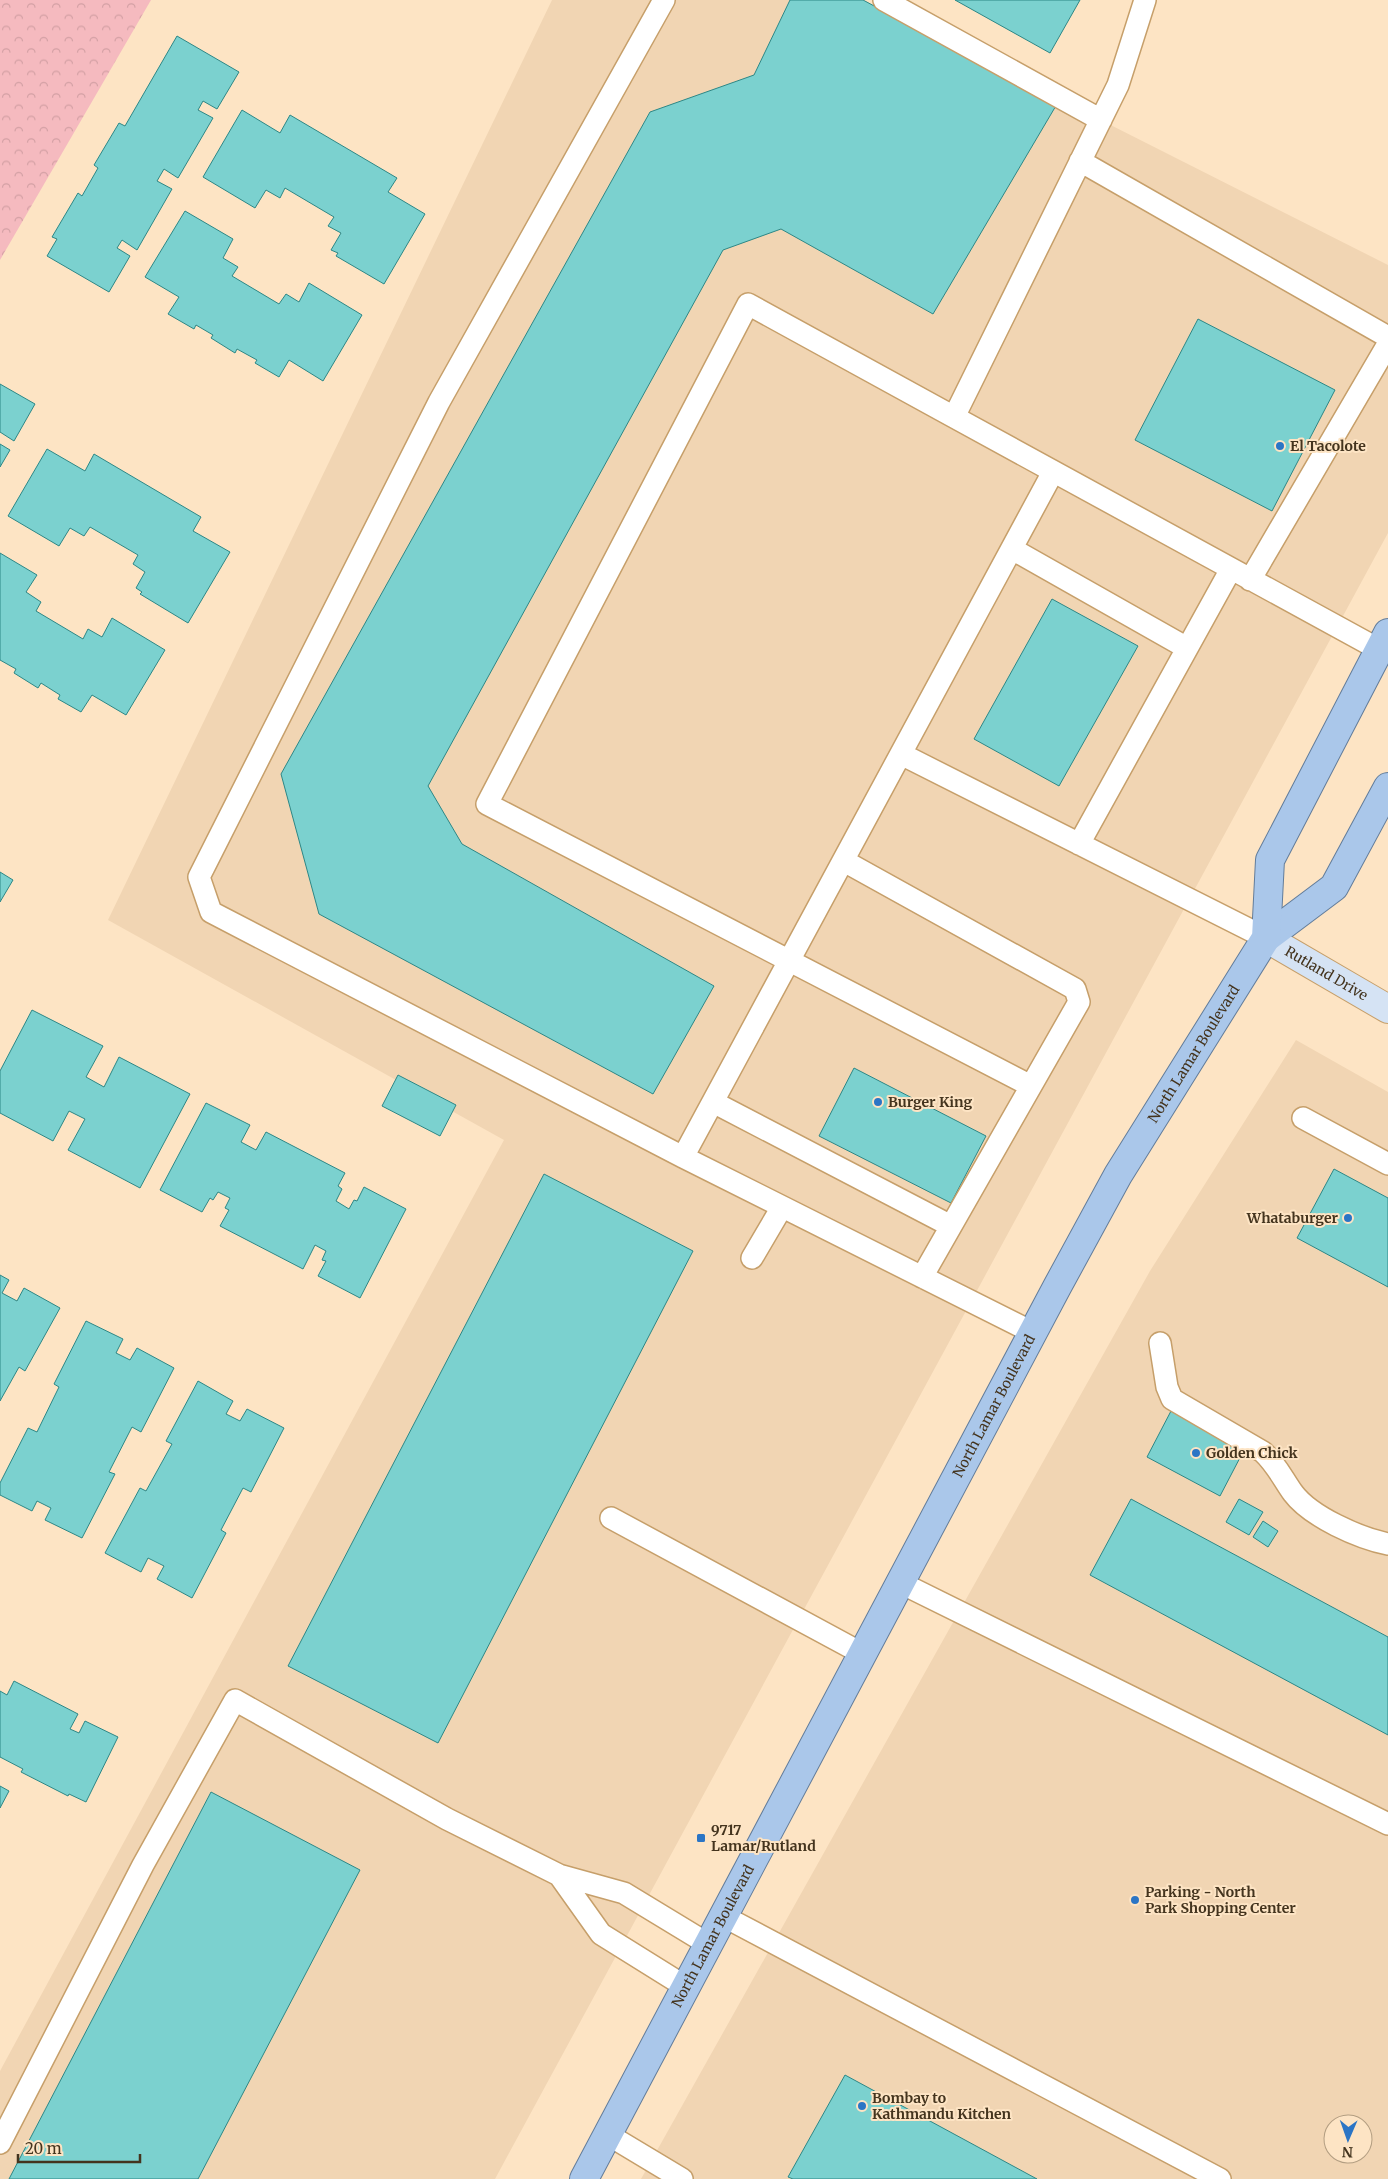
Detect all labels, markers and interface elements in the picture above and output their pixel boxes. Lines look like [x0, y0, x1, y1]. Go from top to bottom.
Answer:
place label: El Tacolote [1290, 437, 1366, 455]
marker: El Tacolote [1274, 440, 1286, 452]
street label: Rutland Drive [1282, 942, 1371, 1004]
street label: North Lamar Boulevard [1144, 981, 1244, 1126]
place label: Burger King [888, 1093, 973, 1111]
marker: Burger King [872, 1096, 884, 1108]
place label: Whataburger [1246, 1209, 1338, 1227]
marker: Whataburger [1342, 1212, 1354, 1224]
street label: North Lamar Boulevard [949, 1331, 1039, 1480]
place label: Golden Chick [1206, 1444, 1299, 1462]
marker: Golden Chick [1190, 1447, 1202, 1459]
place label: 9717 Lamar/Rutland [711, 1821, 816, 1855]
marker: 9717 Lamar/Rutland [695, 1832, 707, 1844]
street label: North Lamar Boulevard [668, 1861, 758, 2010]
place label: Parking - North Park Shopping Center [1145, 1883, 1296, 1917]
marker: Parking - North Park Shopping Center [1129, 1894, 1141, 1906]
place label: Bombay to Kathmandu Kitchen [872, 2089, 1012, 2123]
marker: Bombay to Kathmandu Kitchen [856, 2100, 868, 2112]
north arrow [1323, 2114, 1373, 2164]
scale bar [18, 2132, 140, 2164]
text: 20 m [25, 2139, 62, 2158]
text: N [1342, 2143, 1353, 2161]

